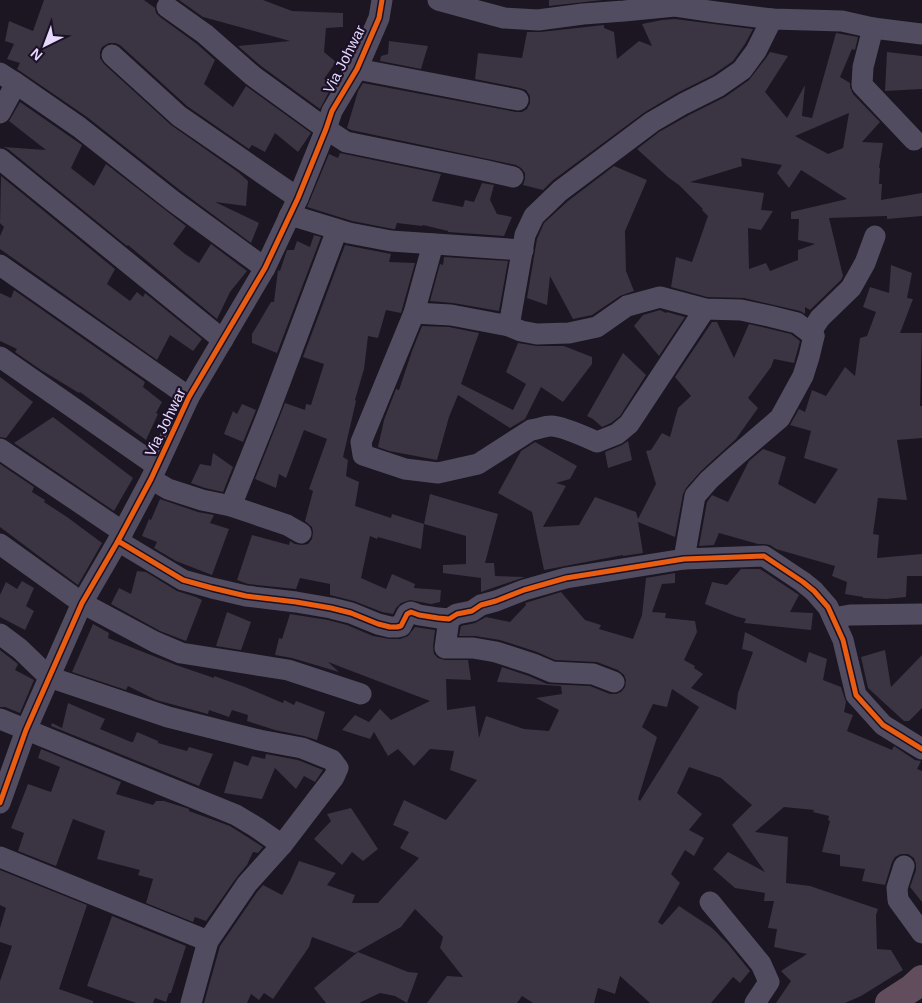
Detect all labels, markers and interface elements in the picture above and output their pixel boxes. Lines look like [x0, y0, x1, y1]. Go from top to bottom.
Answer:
north arrow [20, 20, 70, 70]
street label: Via Johwar [320, 22, 368, 96]
text: N [27, 45, 45, 64]
street label: Via Johwar [141, 385, 189, 459]

